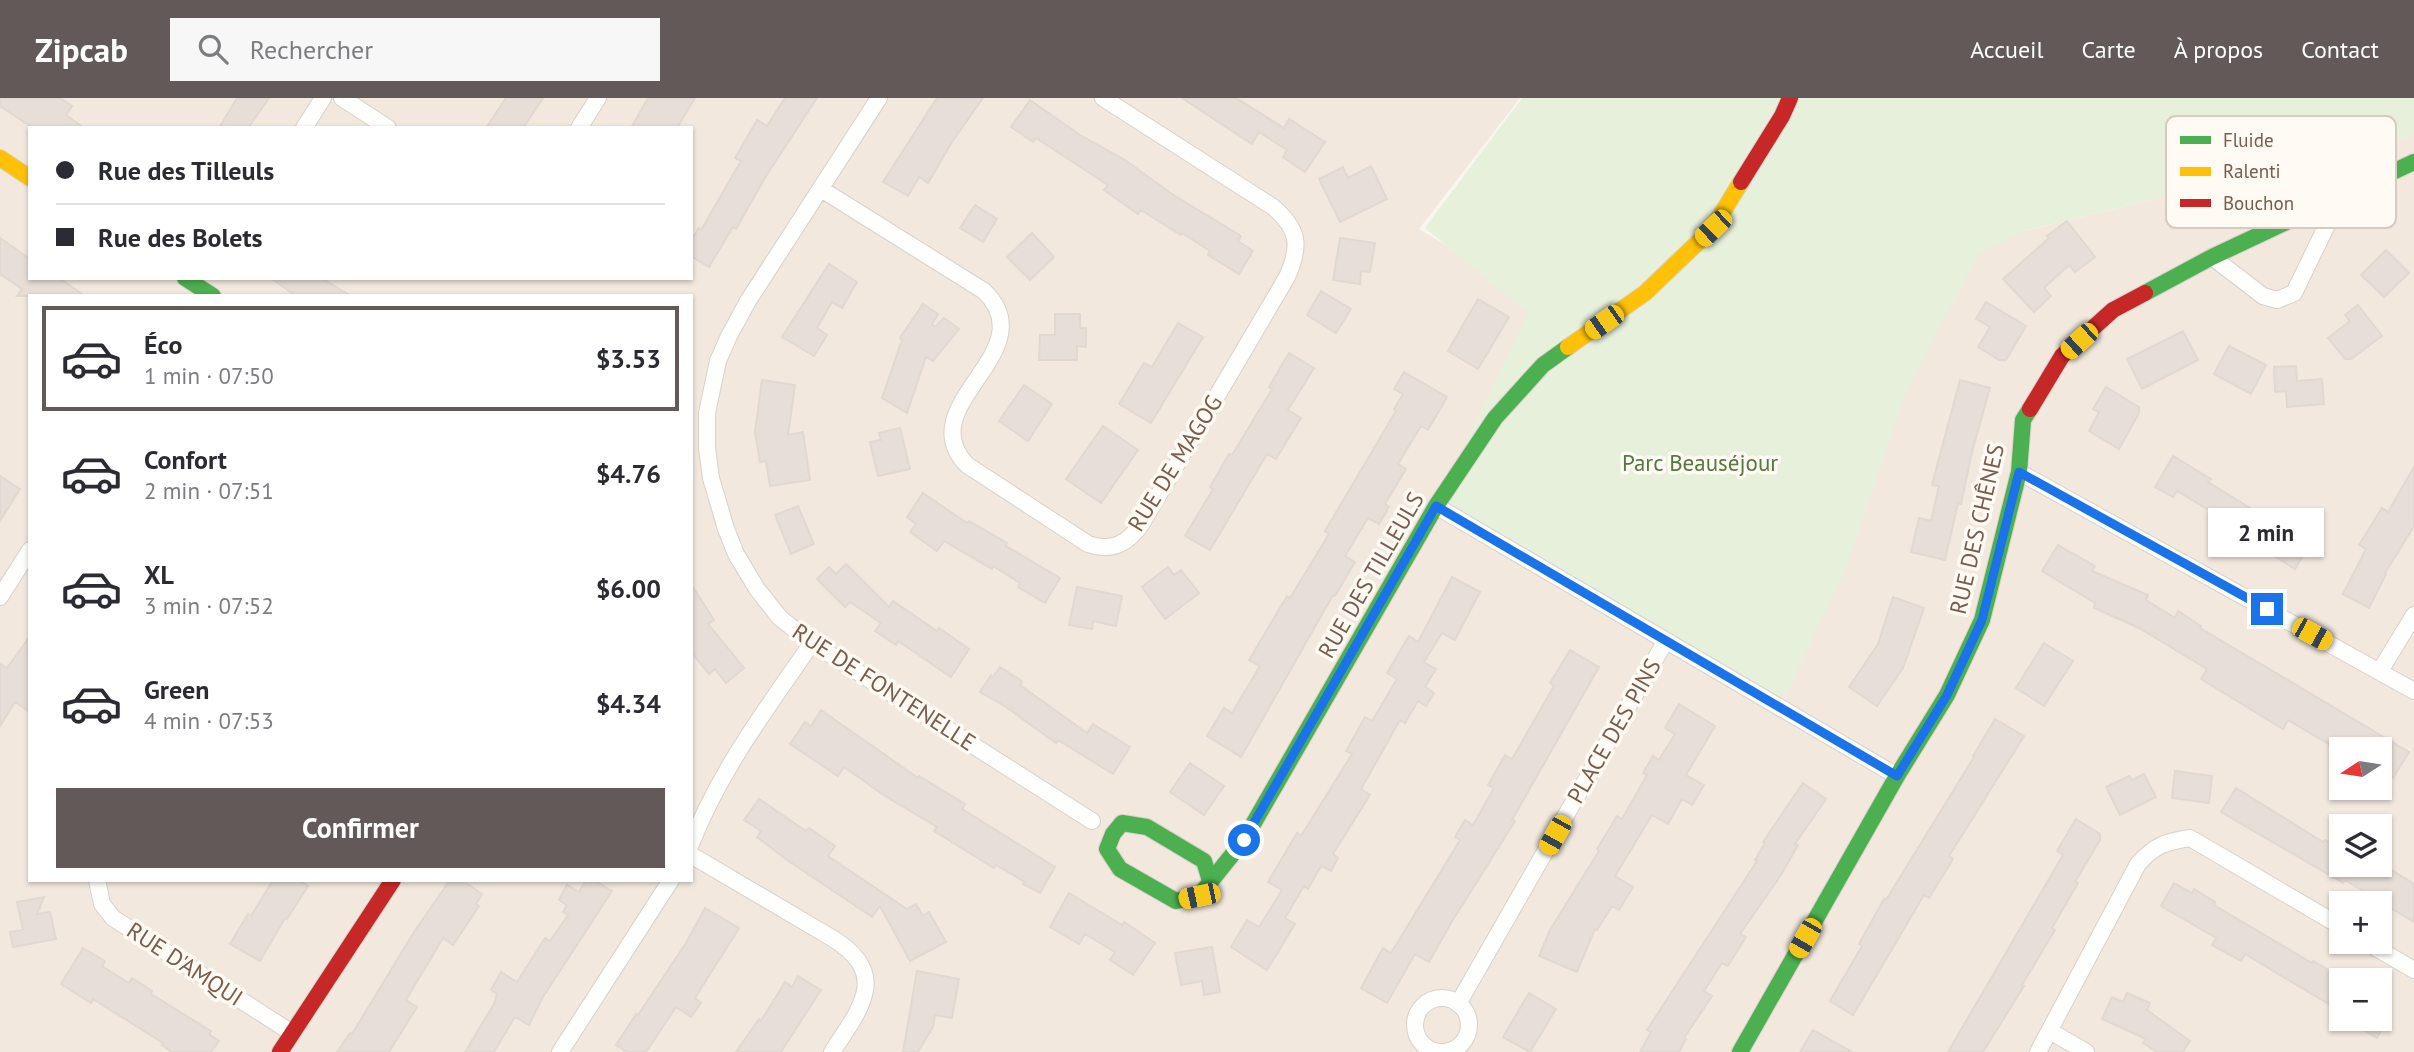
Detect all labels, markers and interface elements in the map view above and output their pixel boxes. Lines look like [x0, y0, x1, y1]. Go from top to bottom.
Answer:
search box [170, 18, 660, 81]
text: Zipcab [35, 28, 128, 71]
icon: search [194, 30, 232, 68]
text: Rechercher [250, 33, 373, 66]
text: Accueil [1970, 34, 2044, 65]
text: Carte [2082, 34, 2136, 65]
text: À propos [2174, 34, 2263, 65]
text: Contact [2301, 34, 2379, 65]
legend [2166, 116, 2396, 228]
text: Fluide [2223, 128, 2274, 152]
text: Rue des Tilleuls [98, 154, 274, 187]
text: Ralenti [2223, 159, 2281, 183]
text: Bouchon [2223, 191, 2294, 215]
car [1691, 206, 1736, 250]
text: Rue des Bolets [98, 221, 262, 254]
car [1581, 301, 1628, 343]
car [2057, 319, 2102, 363]
icon: car [60, 327, 123, 390]
text: Éco [144, 328, 182, 361]
text: $3.53 [596, 342, 661, 375]
text: 1 min · 07:50 [144, 361, 274, 390]
street label: RUE DE MAGOG [1121, 389, 1228, 536]
street label: RUE DES CHÊNES [1943, 441, 2010, 617]
icon: car [60, 442, 123, 505]
text: Confort [144, 443, 227, 476]
park label: Parc Beauséjour [1622, 448, 1778, 477]
text: $4.76 [596, 457, 661, 490]
text: 2 min · 07:51 [144, 476, 274, 505]
street label: RUE DES TILLEULS [1311, 487, 1430, 663]
callout: 2 min [2209, 508, 2325, 556]
text: 2 min [2238, 518, 2294, 547]
icon: car [60, 557, 123, 620]
text: XL [144, 558, 174, 591]
text: $6.00 [596, 572, 661, 605]
text: 3 min · 07:52 [144, 591, 274, 620]
route end [2251, 593, 2283, 625]
car [2289, 615, 2336, 653]
street label: RUE DE FONTENELLE [787, 616, 981, 757]
street label: PLACE DES PINS [1560, 653, 1667, 808]
icon: car [60, 672, 123, 735]
text: Green [144, 673, 209, 706]
text: $4.34 [596, 687, 661, 720]
text: 4 min · 07:53 [144, 706, 274, 735]
north arrow [2329, 737, 2392, 800]
map controls [2329, 737, 2392, 1031]
button: Confirmer [56, 788, 665, 868]
car [1536, 812, 1575, 858]
button: layers [2329, 814, 2392, 877]
route start [1228, 824, 1260, 856]
car [1177, 881, 1222, 911]
button: + [2329, 891, 2392, 954]
street label: RUE D'AMQUI [122, 915, 249, 1012]
car [1786, 915, 1825, 961]
button: − [2329, 968, 2392, 1031]

